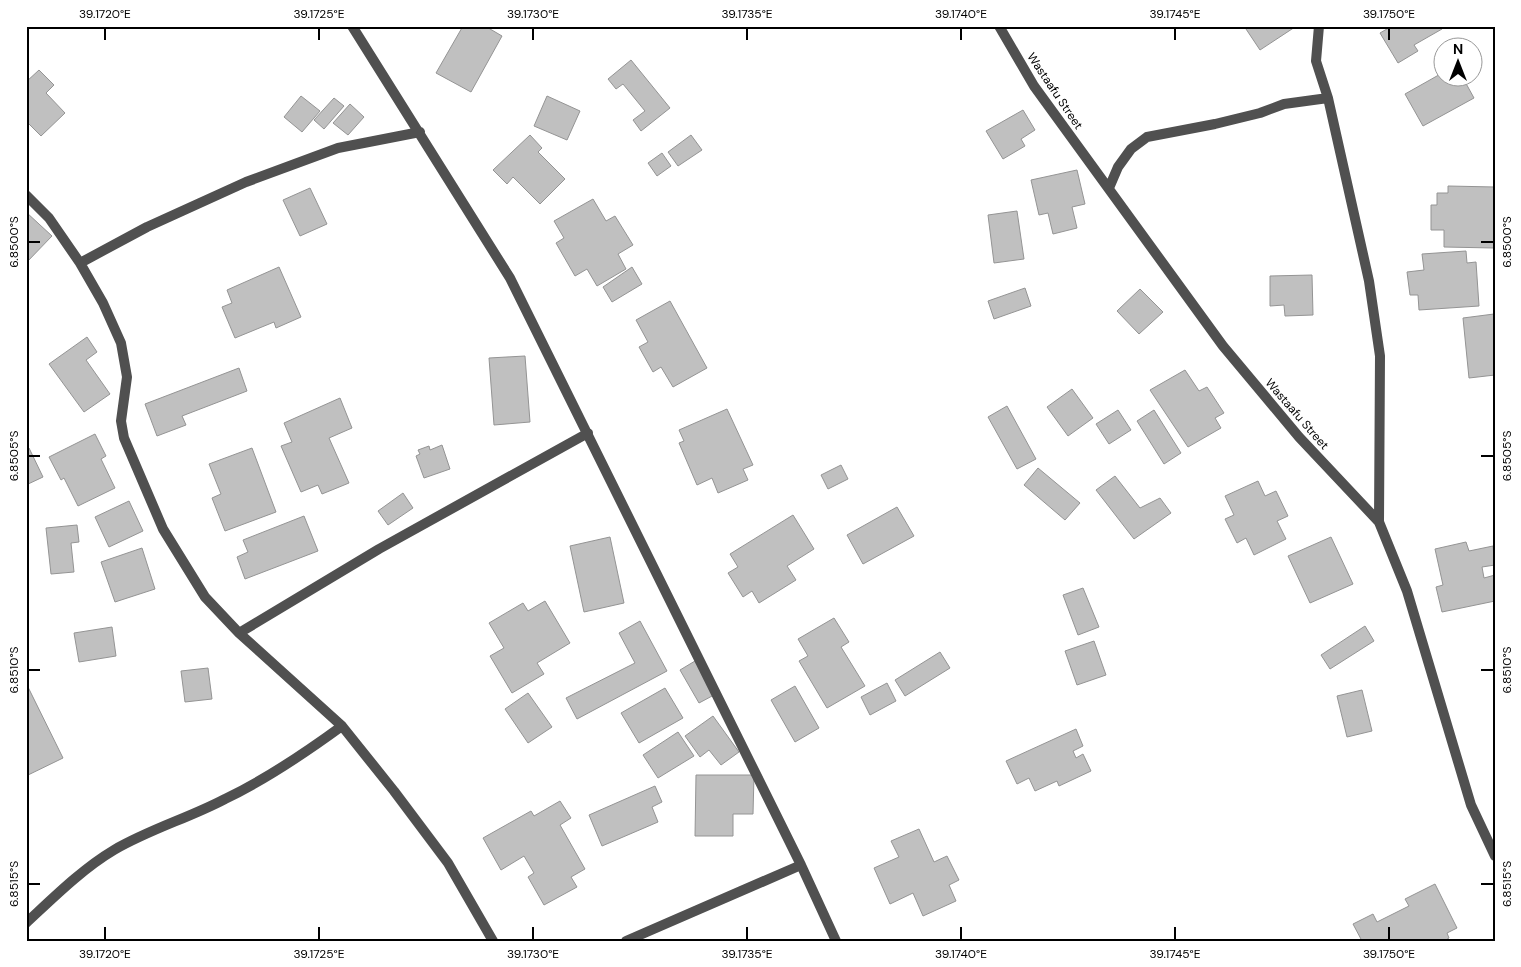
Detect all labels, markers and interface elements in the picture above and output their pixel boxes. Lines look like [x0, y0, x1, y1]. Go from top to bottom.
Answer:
text: 39.1720°E [79, 6, 131, 22]
text: 39.1725°E [294, 6, 345, 22]
text: 39.1730°E [507, 6, 559, 22]
text: 39.1735°E [721, 6, 773, 22]
text: 39.1740°E [935, 6, 987, 22]
text: 39.1745°E [1150, 6, 1201, 22]
text: 39.1750°E [1363, 6, 1415, 22]
north arrow [1434, 38, 1484, 88]
text: N [1453, 40, 1463, 58]
street label: Wastaafu Street [1023, 50, 1087, 133]
text: 6.8500°S [6, 216, 22, 268]
text: 6.8500°S [1499, 216, 1515, 268]
street label: Wastaafu Street [1262, 375, 1333, 453]
text: 6.8505°S [6, 431, 22, 481]
text: 6.8505°S [1499, 431, 1515, 481]
text: 6.8510°S [6, 646, 22, 694]
text: 6.8510°S [1499, 646, 1515, 694]
text: 6.8515°S [6, 861, 22, 907]
text: 6.8515°S [1499, 861, 1515, 907]
text: 39.1720°E [79, 946, 131, 962]
text: 39.1725°E [294, 946, 345, 962]
text: 39.1730°E [507, 946, 559, 962]
text: 39.1735°E [721, 946, 773, 962]
text: 39.1740°E [935, 946, 987, 962]
text: 39.1745°E [1150, 946, 1201, 962]
text: 39.1750°E [1363, 946, 1415, 962]

